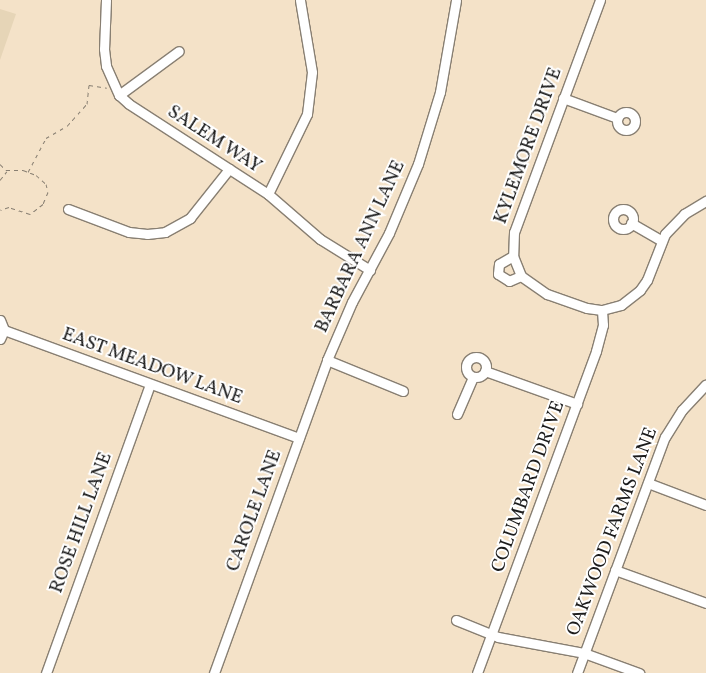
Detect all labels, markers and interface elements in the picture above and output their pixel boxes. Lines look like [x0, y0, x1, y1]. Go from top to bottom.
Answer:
street label: KYLEMORE DRIVE [490, 65, 568, 227]
street label: SALEM WAY [162, 101, 266, 179]
street label: BARBARA ANN LANE [311, 157, 411, 337]
street label: EAST MEADOW LANE [58, 324, 246, 410]
street label: COLUMBARD DRIVE [487, 398, 571, 576]
street label: OAKWOOD FARMS LANE [563, 425, 663, 639]
street label: CAROLE LANE [222, 447, 288, 575]
street label: ROSE HILL LANE [46, 449, 118, 597]

